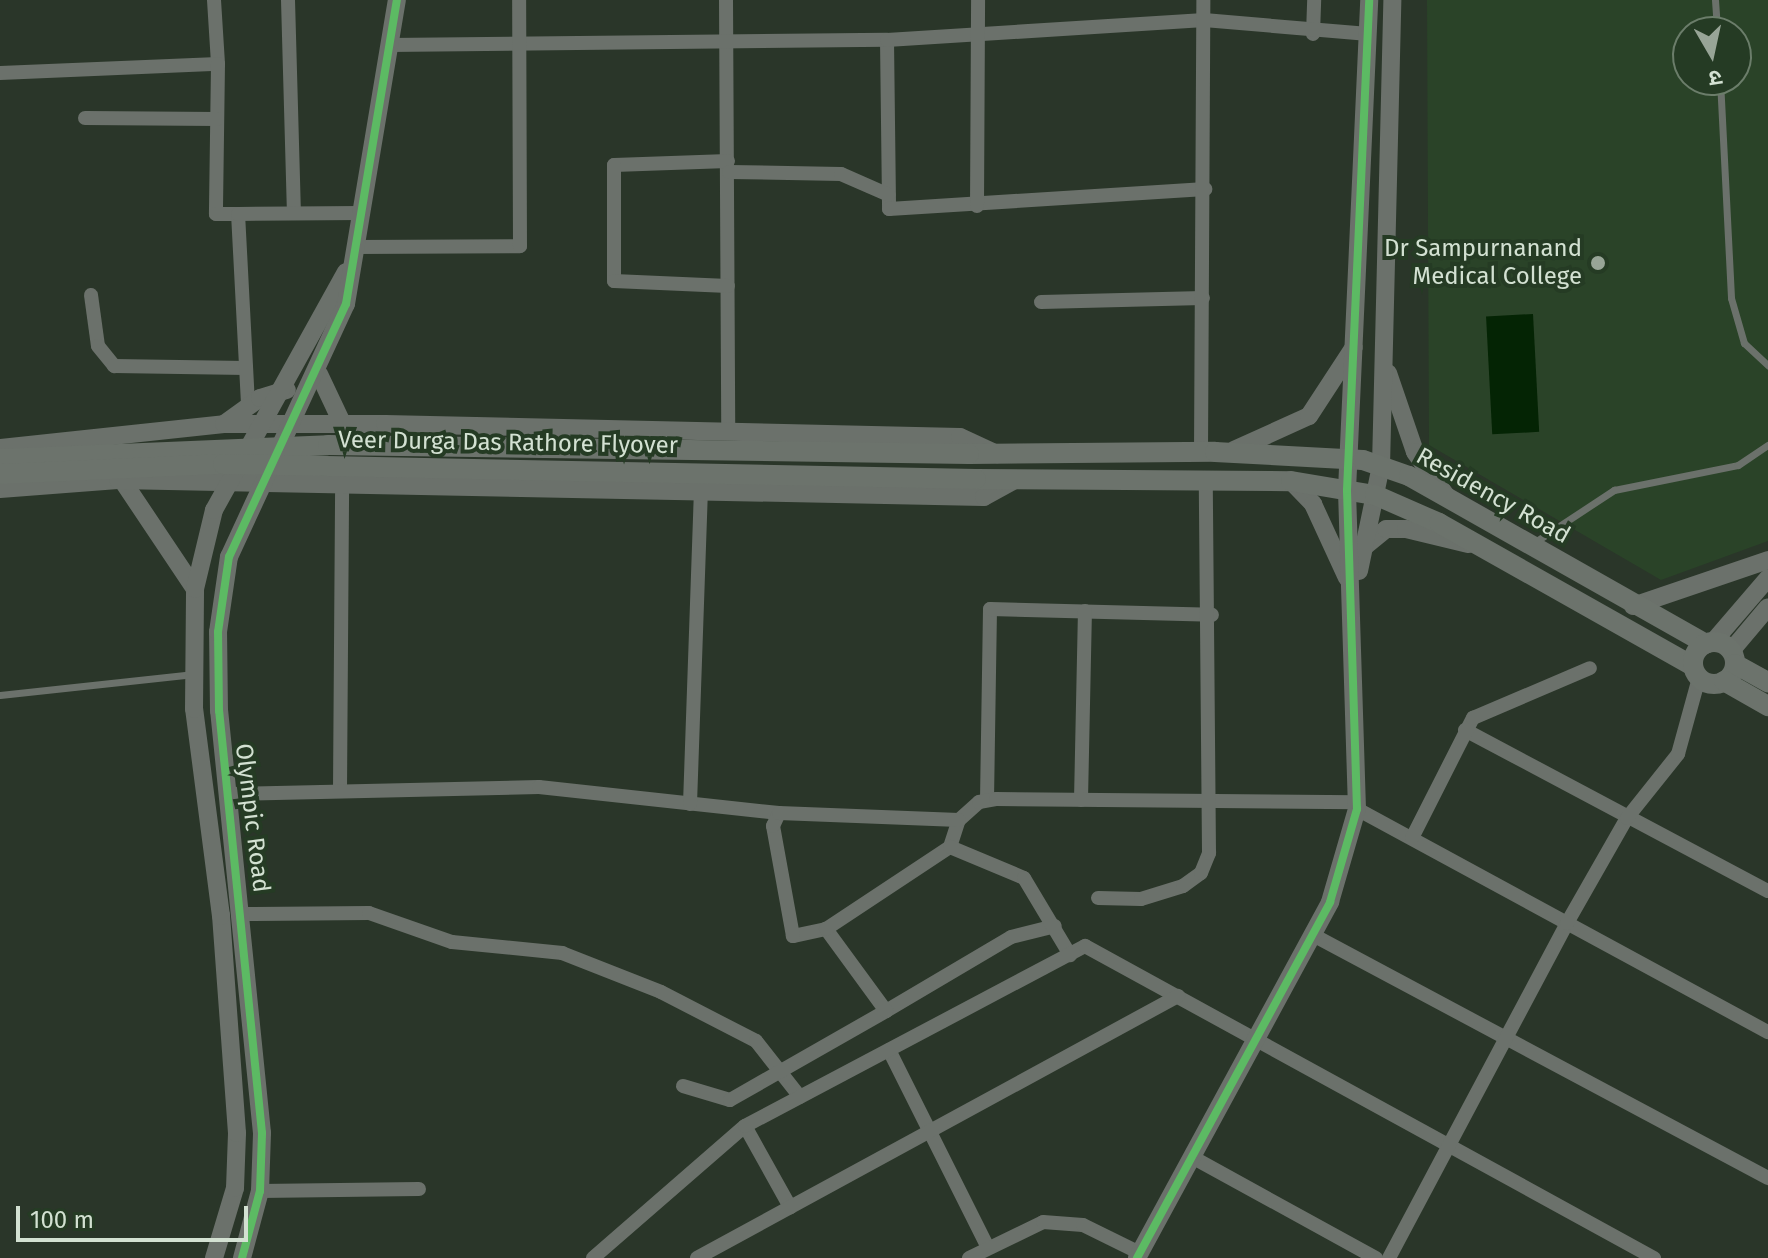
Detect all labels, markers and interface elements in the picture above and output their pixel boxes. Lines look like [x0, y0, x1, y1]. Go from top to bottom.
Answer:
north arrow [1672, 16, 1752, 96]
text: उ [1707, 64, 1724, 93]
place label: Dr Sampurnanand Medical College [1384, 235, 1582, 291]
marker: Dr Sampurnanand Medical College [1589, 254, 1607, 272]
street label: Veer Durga Das Rathore Flyover [338, 426, 678, 460]
street label: Residency Road [1411, 442, 1575, 550]
street label: Olympic Road [229, 742, 275, 894]
scale bar [20, 1190, 252, 1240]
text: 100 m [30, 1206, 94, 1234]

